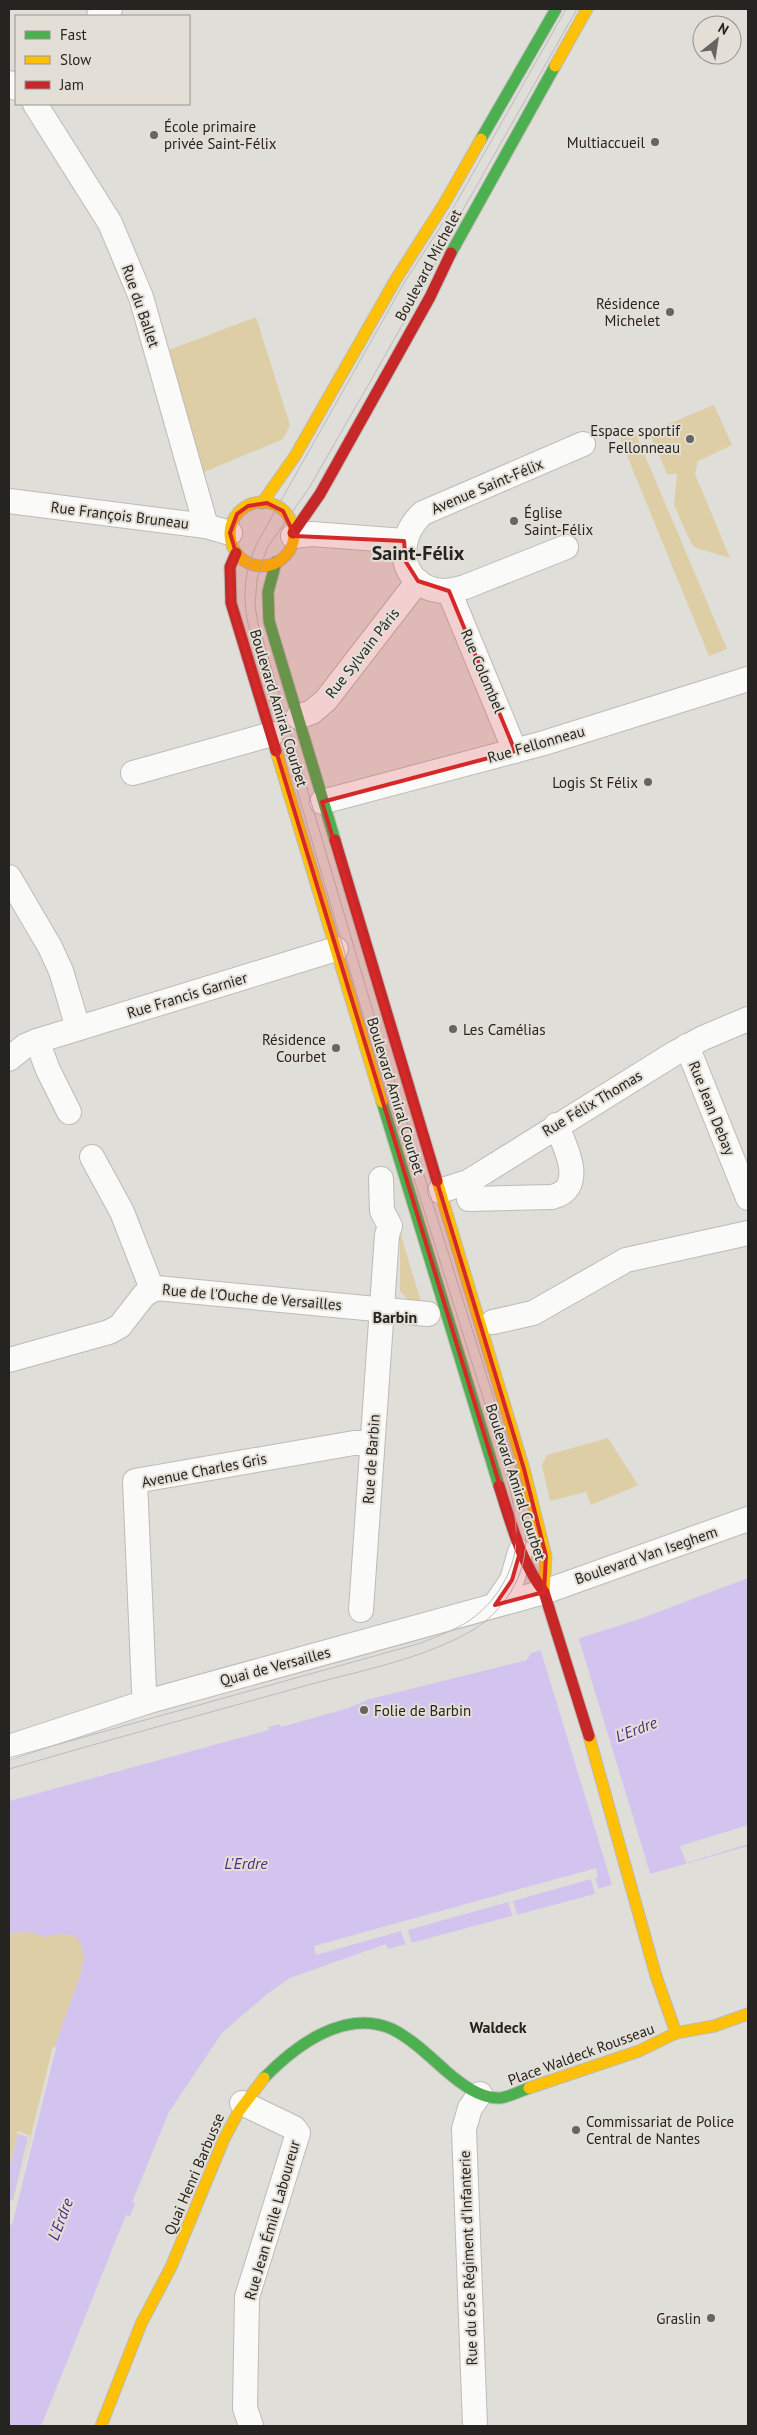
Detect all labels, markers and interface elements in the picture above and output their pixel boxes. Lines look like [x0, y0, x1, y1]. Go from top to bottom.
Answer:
legend [15, 15, 190, 105]
north arrow [692, 15, 742, 65]
text: N [715, 19, 732, 39]
text: Fast [60, 25, 87, 44]
text: Slow [60, 50, 91, 69]
text: Jam [59, 75, 84, 94]
place label: École primaire privée Saint-Félix [164, 117, 277, 153]
marker: École primaire privée Saint-Félix [148, 129, 160, 141]
place label: Multiaccueil [567, 133, 646, 152]
marker: Multiaccueil [649, 136, 661, 148]
street label: Boulevard Michelet [391, 206, 465, 324]
street label: Rue du Ballet [118, 262, 164, 350]
place label: Résidence Michelet [596, 294, 660, 330]
marker: Résidence Michelet [664, 306, 676, 318]
place label: Espace sportif Fellonneau [590, 421, 681, 457]
marker: Espace sportif Fellonneau [684, 433, 696, 445]
street label: Avenue Saint-Félix [428, 454, 546, 518]
street label: Rue François Bruneau [50, 497, 190, 533]
place label: Église Saint-Félix [524, 503, 593, 539]
marker: Église Saint-Félix [508, 515, 520, 527]
district label: Saint-Félix [372, 540, 465, 566]
street label: Rue Sylvain Pâris [321, 604, 403, 702]
street label: Rue Colombel [457, 626, 509, 716]
street label: Boulevard Amiral Courbet [246, 627, 312, 789]
street label: Rue Fellonneau [485, 721, 587, 767]
place label: Logis St Félix [552, 773, 638, 792]
marker: Logis St Félix [642, 776, 654, 788]
street label: Rue Francis Garnier [125, 968, 249, 1022]
street label: Boulevard Amiral Courbet [363, 1015, 429, 1177]
place label: Les Camélias [463, 1020, 546, 1039]
marker: Les Camélias [447, 1023, 459, 1035]
place label: Résidence Courbet [262, 1030, 326, 1066]
marker: Résidence Courbet [330, 1042, 342, 1054]
street label: Rue Jean Debay [684, 1058, 740, 1158]
street label: Rue Félix Thomas [538, 1066, 646, 1140]
street label: Rue de l'Ouche de Versailles [161, 1280, 343, 1314]
district label: Barbin [373, 1307, 417, 1327]
street label: Boulevard Amiral Courbet [482, 1401, 550, 1563]
street label: Rue de Barbin [358, 1414, 384, 1504]
street label: Avenue Charles Gris [140, 1449, 268, 1491]
street label: Boulevard Van Iseghem [572, 1522, 720, 1588]
street label: Quai de Versailles [218, 1642, 332, 1690]
place label: Folie de Barbin [374, 1701, 471, 1720]
marker: Folie de Barbin [358, 1704, 370, 1716]
water label: L'Erdre [612, 1712, 660, 1746]
water label: L'Erdre [224, 1853, 268, 1873]
district label: Waldeck [469, 2017, 527, 2037]
street label: Place Waldeck Rousseau [505, 2019, 657, 2089]
street label: Quai Henri Barbusse [160, 2110, 228, 2238]
place label: Commissariat de Police Central de Nantes [586, 2112, 734, 2148]
marker: Commissariat de Police Central de Nantes [570, 2124, 582, 2136]
street label: Rue Jean Émile Laboureur [240, 2138, 304, 2302]
street label: Rue du 65e Régiment d'Infanterie [455, 2150, 481, 2366]
water label: L'Erdre [43, 2195, 77, 2243]
place label: Graslin [656, 2309, 701, 2328]
marker: Graslin [705, 2312, 717, 2324]

